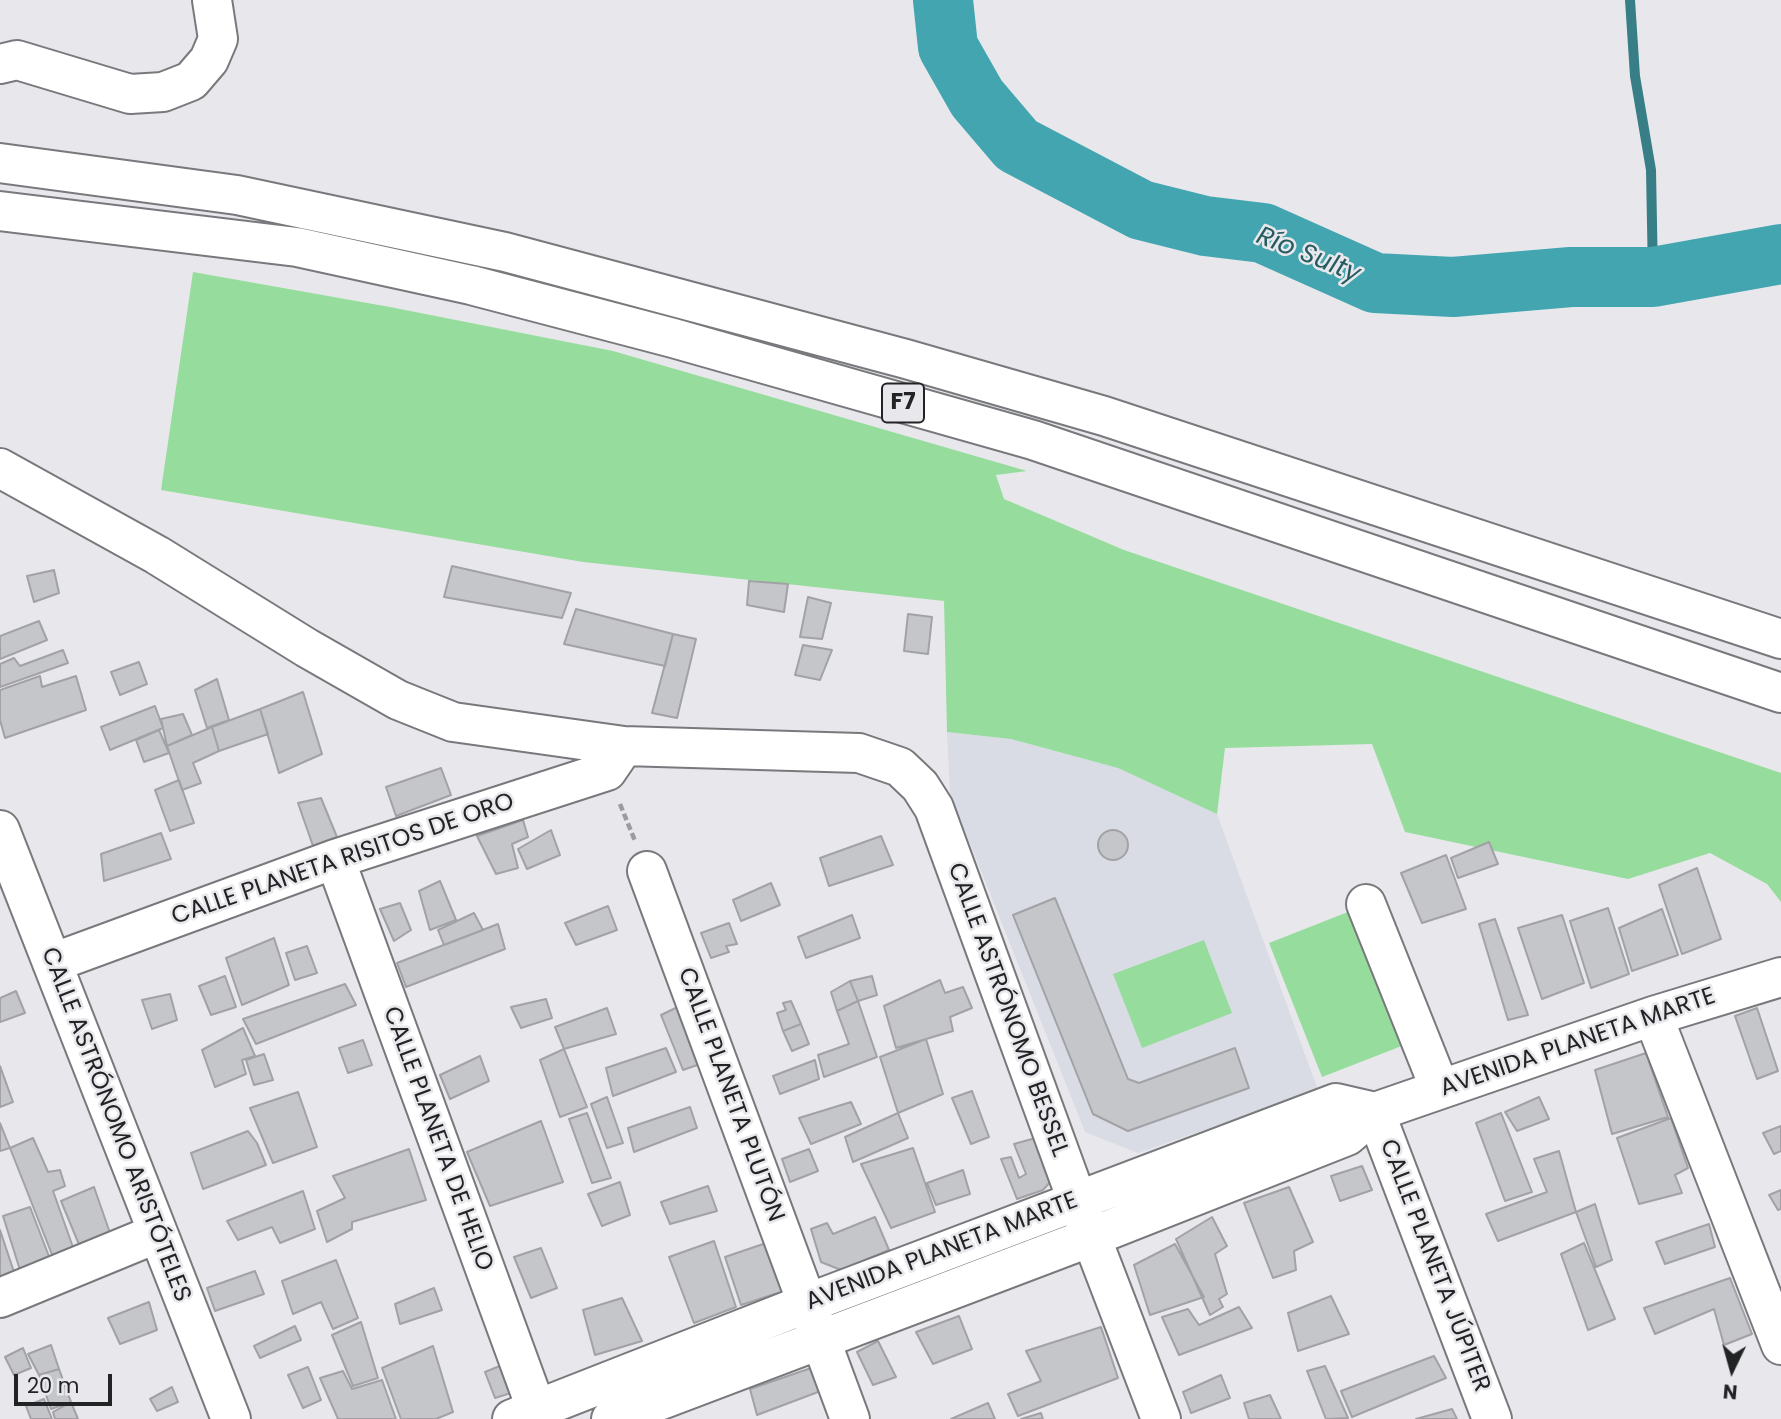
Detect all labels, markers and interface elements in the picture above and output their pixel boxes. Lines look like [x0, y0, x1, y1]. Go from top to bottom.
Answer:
water label: Río Sulty [1252, 221, 1364, 291]
road number: F7 [882, 384, 924, 422]
street label: CALLE PLANETA RISITOS DE ORO [168, 788, 518, 932]
street label: CALLE ASTRÓNOMO BESSEL [940, 859, 1074, 1161]
street label: CALLE ASTRÓNOMO ARISTÓTELES [34, 944, 196, 1306]
street label: CALLE PLANETA PLUTÓN [671, 964, 789, 1226]
street label: AVENIDA PLANETA MARTE [1437, 982, 1719, 1104]
street label: CALLE PLANETA DE HELIO [376, 1003, 498, 1275]
street label: CALLE PLANETA JÚPITER [1373, 1136, 1495, 1396]
street label: AVENIDA PLANETA MARTE [802, 1187, 1082, 1317]
north arrow [1697, 1335, 1767, 1405]
scale bar [18, 1360, 116, 1404]
text: 20 m [27, 1371, 80, 1400]
text: N [1722, 1377, 1738, 1405]

